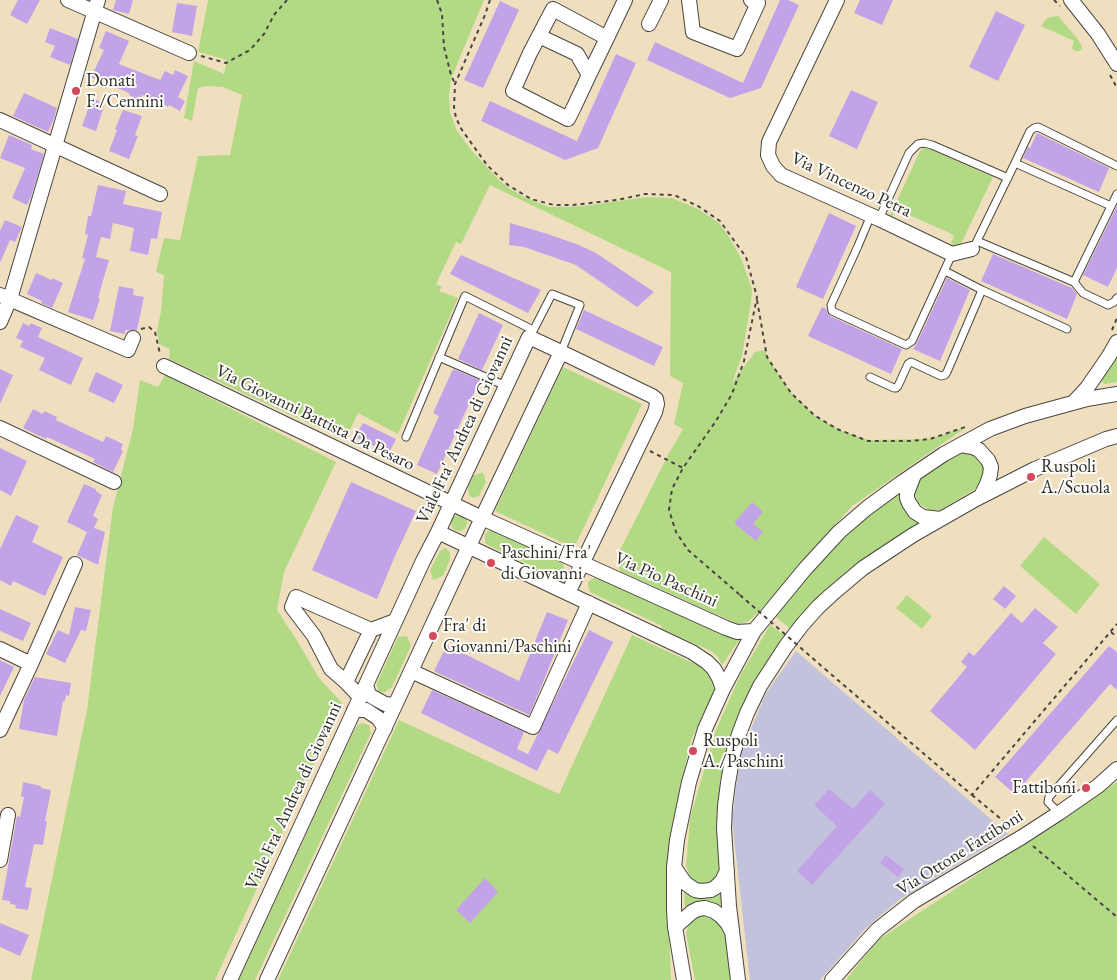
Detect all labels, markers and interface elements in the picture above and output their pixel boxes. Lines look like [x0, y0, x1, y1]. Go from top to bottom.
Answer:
place label: Donati F./Cennini [86, 70, 164, 112]
marker: Donati F./Cennini [70, 85, 82, 97]
street label: Via Vincenzo Petra [787, 148, 915, 222]
street label: Viale Fra' Andrea di Giovanni [412, 333, 518, 527]
street label: Via Giovanni Battista Da Pesaro [212, 360, 418, 476]
place label: Ruspoli A./Scuola [1041, 456, 1110, 498]
marker: Ruspoli A./Scuola [1025, 471, 1037, 483]
place label: Paschini/Fra' di Giovanni [501, 542, 591, 584]
street label: Via Pio Paschini [611, 548, 721, 612]
marker: Paschini/Fra' di Giovanni [485, 557, 497, 569]
place label: Fra' di Giovanni/Paschini [443, 615, 572, 658]
marker: Fra' di Giovanni/Paschini [427, 630, 439, 642]
street label: Viale Fra' Andrea di Giovanni [241, 699, 347, 893]
place label: Ruspoli A./Paschini [703, 730, 784, 772]
marker: Ruspoli A./Paschini [687, 745, 699, 757]
place label: Fattiboni [1012, 777, 1076, 799]
marker: Fattiboni [1080, 782, 1092, 794]
street label: Via Ottone Fattiboni [893, 806, 1027, 900]

